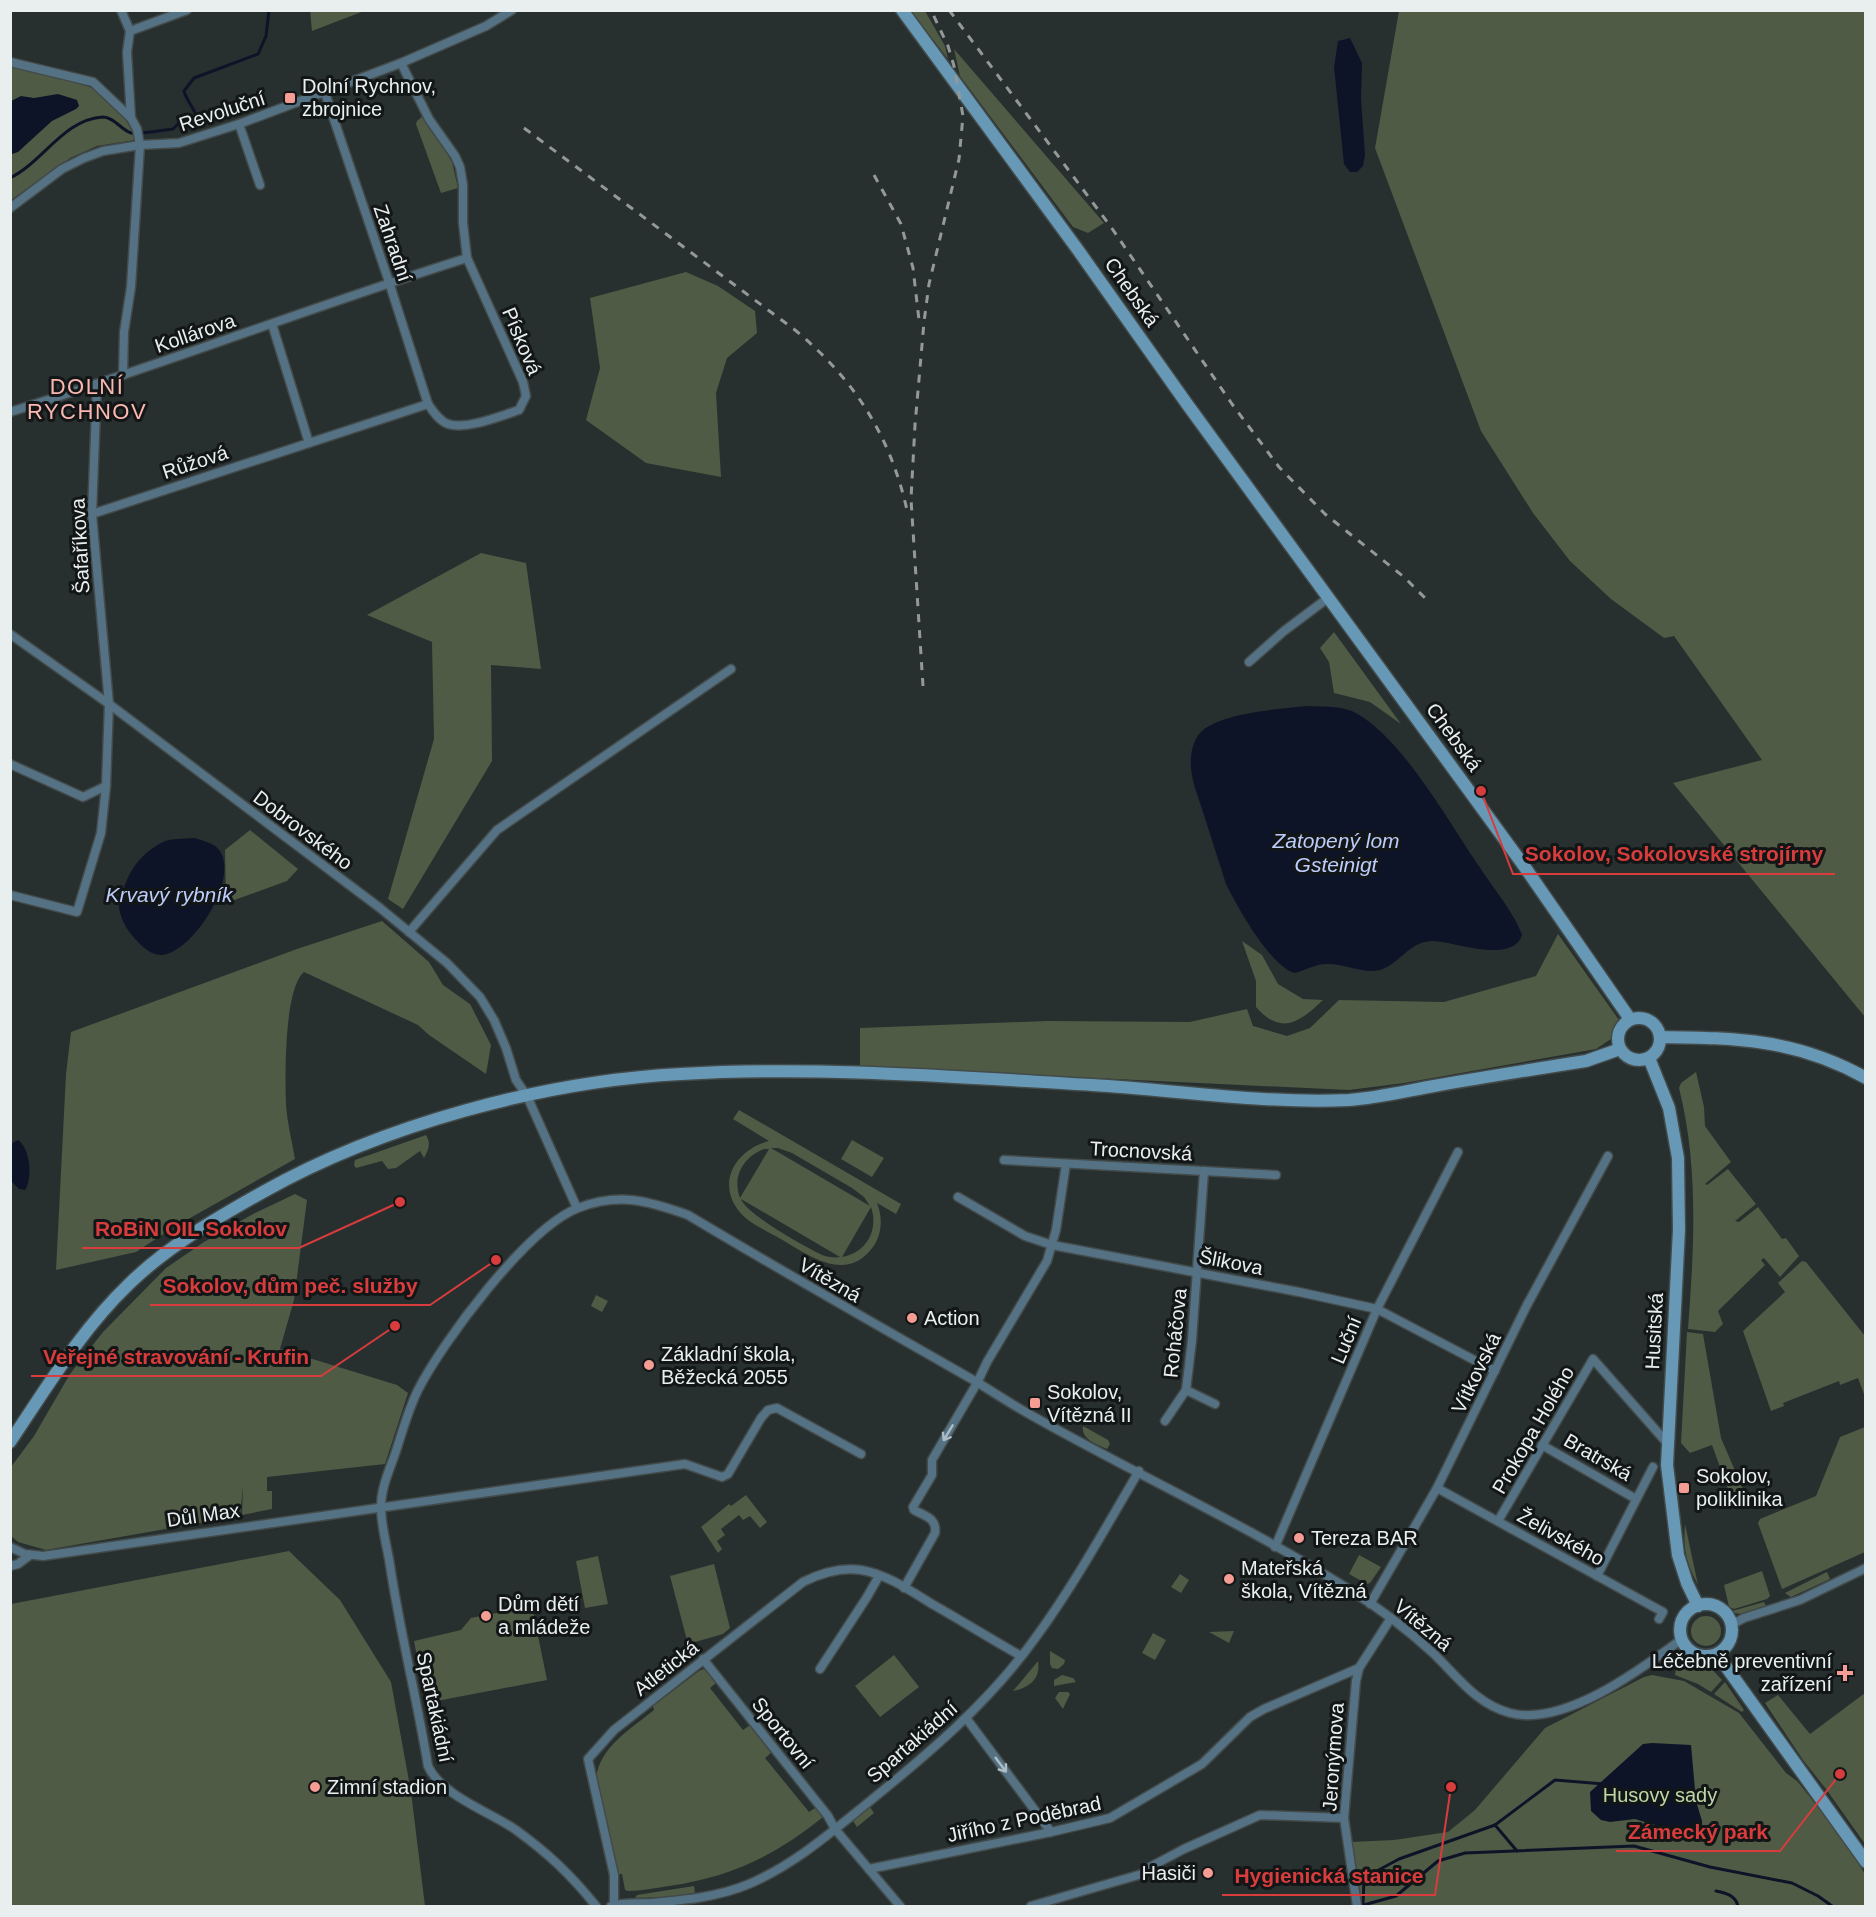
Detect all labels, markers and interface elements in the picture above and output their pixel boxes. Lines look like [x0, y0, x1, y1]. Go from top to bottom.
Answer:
place label: Dolní Rychnov, zbrojnice [302, 75, 436, 120]
street label: Revoluční [176, 87, 268, 135]
marker: Dolní Rychnov, zbrojnice [283, 91, 297, 105]
street label: Zahradní [370, 202, 417, 285]
street label: Chebská [1100, 253, 1164, 331]
street label: Písková [498, 304, 546, 379]
street label: Kollárova [152, 309, 239, 357]
district label: DOLNÍ RYCHNOV [27, 374, 147, 424]
street label: Růžová [159, 441, 231, 483]
street label: Šafaříkova [66, 497, 93, 594]
street label: Chebská [1422, 699, 1487, 776]
street label: Dobrovského [249, 786, 357, 874]
water label: Zatopený lom Gsteinigt [1271, 829, 1400, 876]
callout: Sokolov, Sokolovské strojírny [1513, 835, 1835, 874]
text: Sokolov, Sokolovské strojírny [1525, 842, 1824, 865]
water label: Krvavý rybník [105, 883, 234, 906]
street label: Trocnovská [1089, 1137, 1194, 1165]
callout: RoBiN OIL Sokolov [82, 1209, 299, 1248]
text: RoBiN OIL Sokolov [95, 1217, 287, 1240]
street label: Šlikova [1197, 1245, 1266, 1279]
street label: Vítězná [795, 1254, 866, 1307]
callout: Sokolov, dům peč. služby [150, 1266, 430, 1305]
text: Sokolov, dům peč. služby [162, 1274, 418, 1297]
street label: Roháčova [1159, 1286, 1191, 1379]
street label: Husitská [1641, 1291, 1667, 1370]
place label: Action [924, 1307, 980, 1329]
marker: Action [905, 1311, 919, 1325]
street label: Luční [1326, 1313, 1366, 1367]
street label: Vítkovská [1447, 1328, 1505, 1417]
callout: Veřejné stravování - Krufin [31, 1337, 321, 1376]
place label: Základní škola, Běžecká 2055 [661, 1343, 796, 1388]
text: Veřejné stravování - Krufin [43, 1345, 309, 1368]
marker: Základní škola, Běžecká 2055 [642, 1358, 656, 1372]
street label: Prokopa Holého [1488, 1362, 1578, 1498]
place label: Sokolov, Vítězná II [1047, 1381, 1132, 1426]
marker: Sokolov, Vítězná II [1028, 1396, 1042, 1410]
one-way arrow [941, 1424, 953, 1441]
street label: Bratrská [1560, 1429, 1637, 1486]
place label: Sokolov, poliklinika [1696, 1465, 1784, 1510]
marker: Sokolov, poliklinika [1677, 1481, 1691, 1495]
street label: Důl Max [165, 1499, 241, 1531]
street label: Želivského [1514, 1504, 1608, 1570]
place label: Tereza BAR [1311, 1527, 1418, 1549]
marker: Tereza BAR [1292, 1531, 1306, 1545]
place label: Mateřská škola, Vítězná [1241, 1557, 1368, 1602]
marker: Mateřská škola, Vítězná [1222, 1572, 1236, 1586]
place label: Dům dětí a mládeže [498, 1593, 590, 1638]
street label: Vítězná [1390, 1595, 1457, 1656]
marker: Dům dětí a mládeže [479, 1609, 493, 1623]
street label: Atletická [629, 1636, 703, 1700]
street label: Spartakiádní [413, 1650, 458, 1765]
place label: Léčebně preventivní zařízení [1652, 1650, 1832, 1695]
marker: Léčebně preventivní zařízení [1836, 1664, 1854, 1682]
street label: Sportovní [748, 1693, 819, 1774]
street label: Spartakiádní [862, 1697, 962, 1787]
street label: Jeronýmova [1318, 1701, 1348, 1812]
one-way arrow [994, 1757, 1007, 1773]
place label: Zimní stadion [327, 1776, 447, 1798]
marker: Zimní stadion [308, 1780, 322, 1794]
park label: Husovy sady [1603, 1784, 1717, 1806]
street label: Jiřího z Poděbrad [945, 1792, 1103, 1846]
callout: Zámecký park [1616, 1812, 1780, 1851]
text: Zámecký park [1628, 1820, 1768, 1843]
callout: Hygienická stanice [1222, 1856, 1435, 1895]
place label: Hasiči [1142, 1862, 1196, 1884]
text: Hygienická stanice [1234, 1864, 1424, 1887]
marker: Hasiči [1201, 1866, 1215, 1880]

